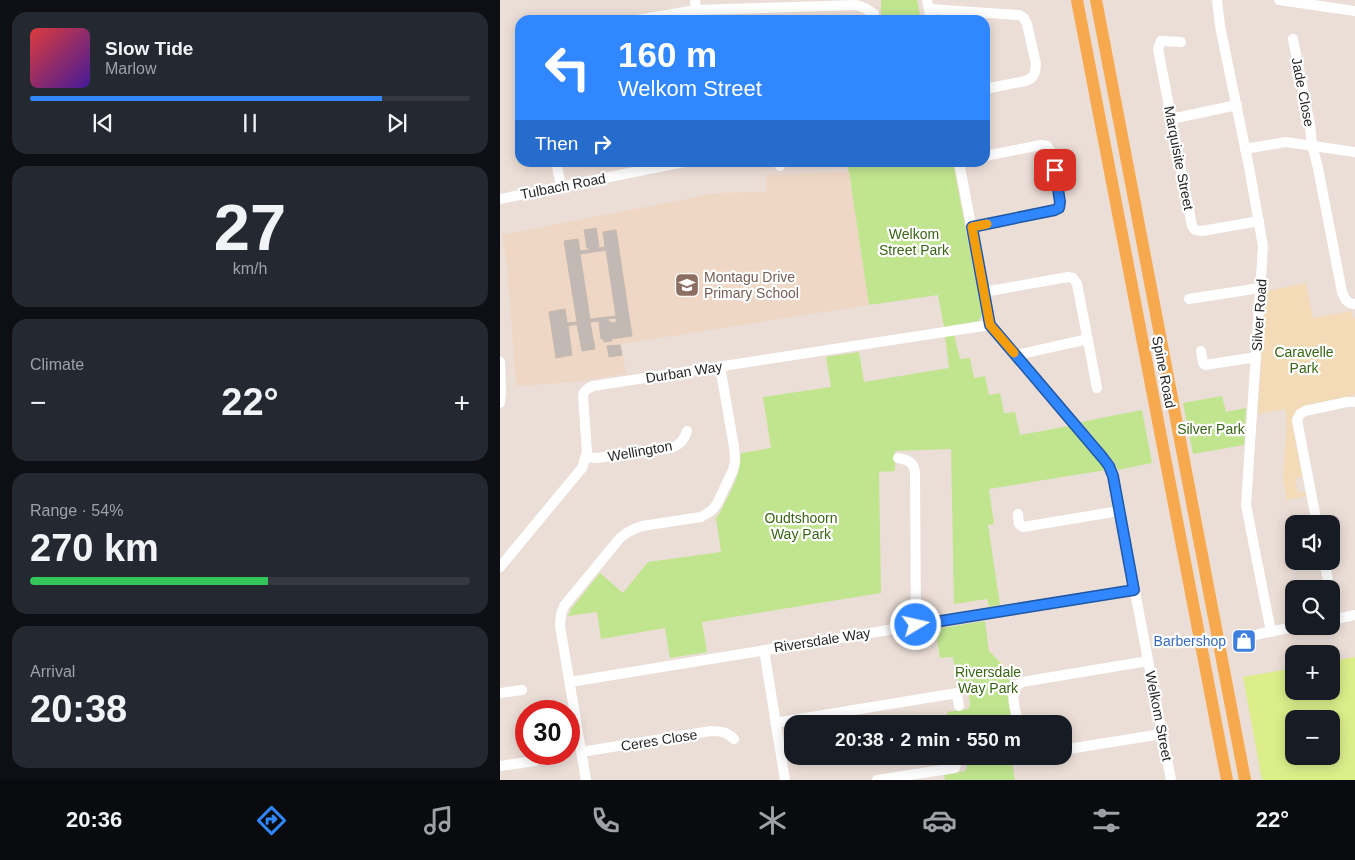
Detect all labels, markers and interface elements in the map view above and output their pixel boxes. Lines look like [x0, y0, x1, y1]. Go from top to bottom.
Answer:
icon: left [535, 35, 600, 100]
text: 160 m [618, 35, 717, 74]
text: Slow Tide [105, 38, 193, 59]
street label: Jade Close [1288, 56, 1318, 128]
text: Marlow [105, 60, 157, 77]
text: Welkom Street [618, 76, 762, 101]
street label: Marquisite Street [1161, 105, 1197, 212]
icon: previous [89, 109, 117, 137]
icon: pause [236, 109, 264, 137]
icon: next [383, 109, 411, 137]
icon: right [588, 130, 616, 158]
text: Then [535, 133, 578, 154]
pin [1034, 149, 1076, 191]
icon: arrive [1041, 156, 1069, 184]
street label: Tulbach Road [519, 170, 607, 202]
text: 27 [214, 191, 286, 264]
park label: Welkom Street Park [879, 226, 950, 258]
text: km/h [233, 260, 267, 277]
place label: Montagu Drive Primary School [704, 269, 799, 301]
school or university icon: Montagu Drive Primary School [674, 272, 700, 298]
street label: Silver Road [1248, 278, 1270, 352]
street label: Spine Road [1149, 335, 1179, 409]
park label: Caravelle Park [1274, 344, 1334, 376]
text: Climate [30, 356, 84, 373]
street label: Durban Way [645, 358, 723, 386]
text: 22° [221, 381, 279, 423]
text: − [30, 387, 46, 418]
text: + [454, 387, 470, 418]
park label: Silver Park [1177, 421, 1246, 437]
street label: Wellington [607, 437, 673, 465]
text: Range · 54% [30, 502, 123, 519]
park label: Oudtshoorn Way Park [764, 510, 838, 542]
map controls [1285, 515, 1340, 765]
button: sound [1285, 515, 1340, 570]
text: 270 km [30, 527, 159, 569]
button: search [1285, 580, 1340, 635]
position arrow [889, 598, 941, 650]
street label: Riversdale Way [773, 624, 871, 656]
shop icon: Barbershop [1231, 628, 1257, 654]
place label: Barbershop [1154, 633, 1226, 649]
button: + [1285, 645, 1340, 700]
text: Arrival [30, 663, 75, 680]
park label: Riversdale Way Park [955, 664, 1021, 696]
street label: Welkom Street [1142, 670, 1176, 763]
text: 20:38 [30, 688, 127, 730]
speed limit sign: 30 [515, 700, 580, 765]
button: − [1285, 710, 1340, 765]
street label: Ceres Close [620, 726, 699, 754]
text: 20:38 · 2 min · 550 m [835, 729, 1021, 750]
icon: directions [254, 803, 289, 838]
icon: music [421, 803, 456, 838]
icon: phone [588, 803, 623, 838]
icon: climate [755, 803, 790, 838]
icon: car [922, 803, 957, 838]
icon: filters [1089, 803, 1124, 838]
text: 20:36 [66, 807, 122, 832]
text: 22° [1256, 807, 1289, 832]

